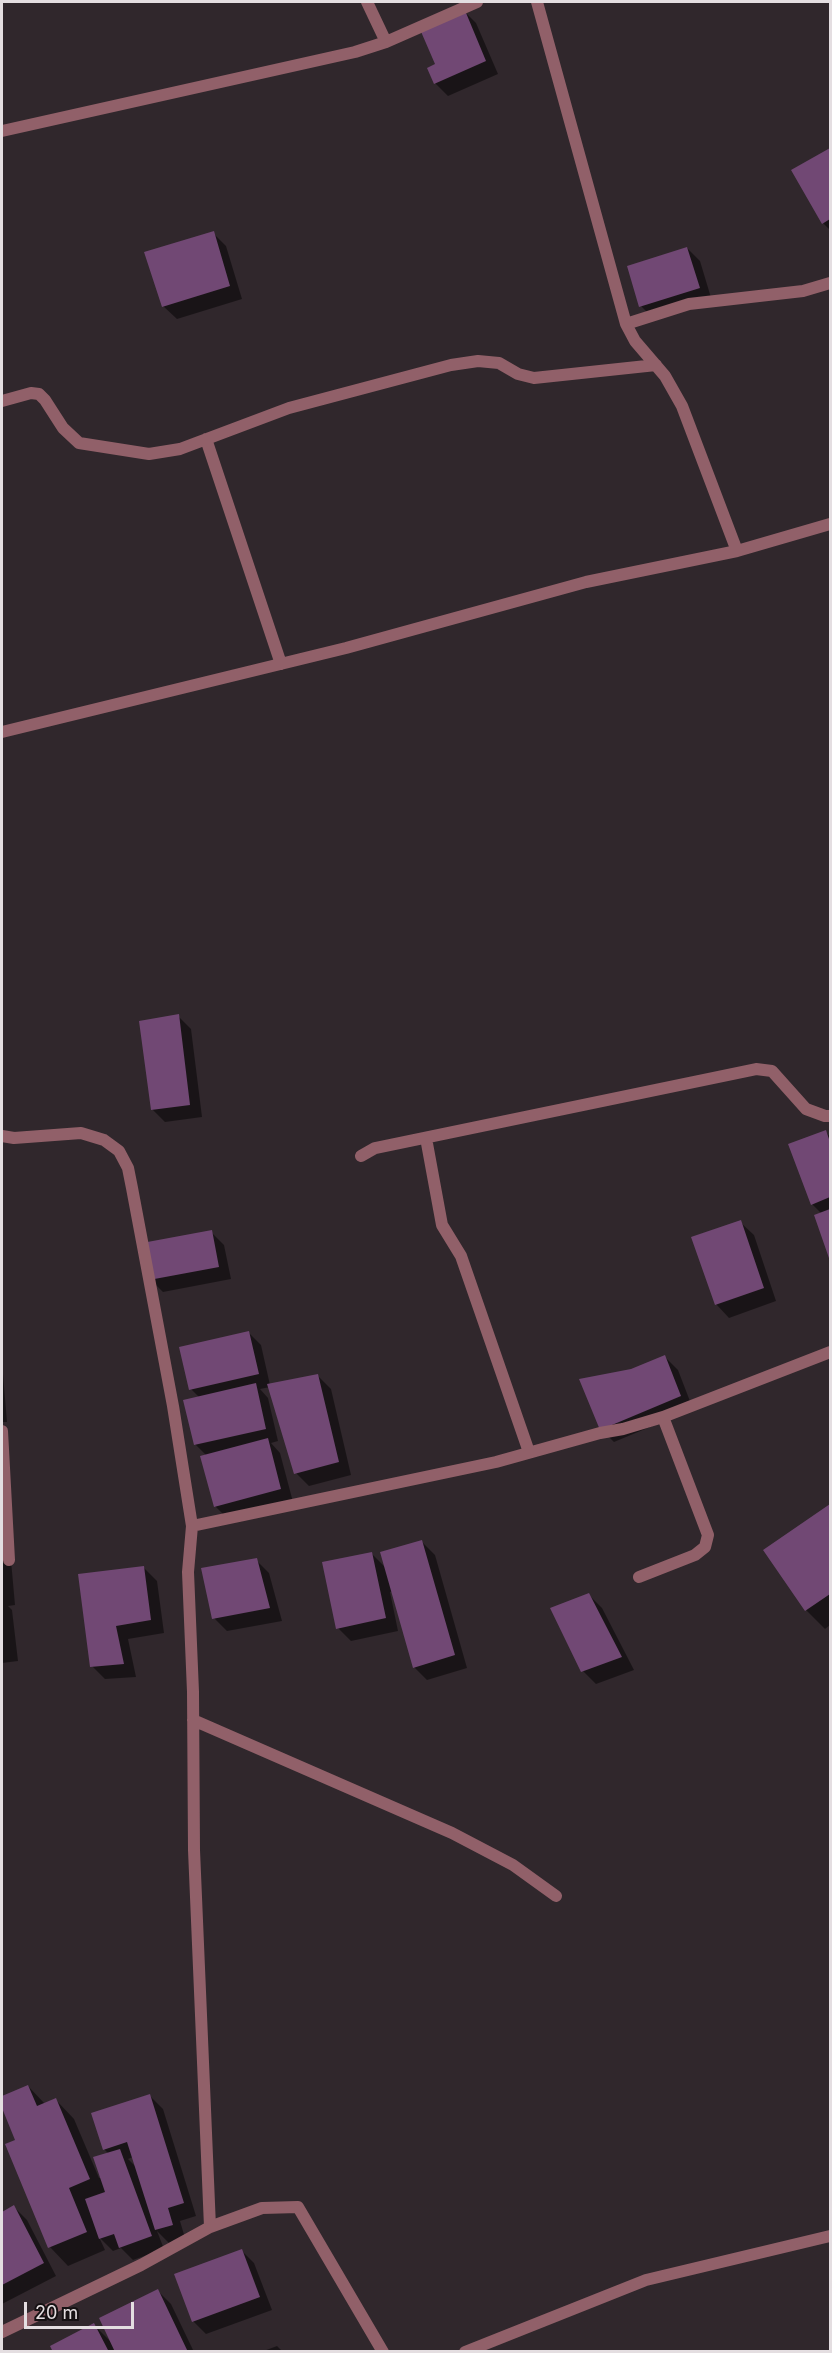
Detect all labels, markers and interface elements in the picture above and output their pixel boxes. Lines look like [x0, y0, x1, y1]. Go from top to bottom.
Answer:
scale bar [27, 2290, 136, 2328]
text: 20 m [35, 2302, 78, 2323]

